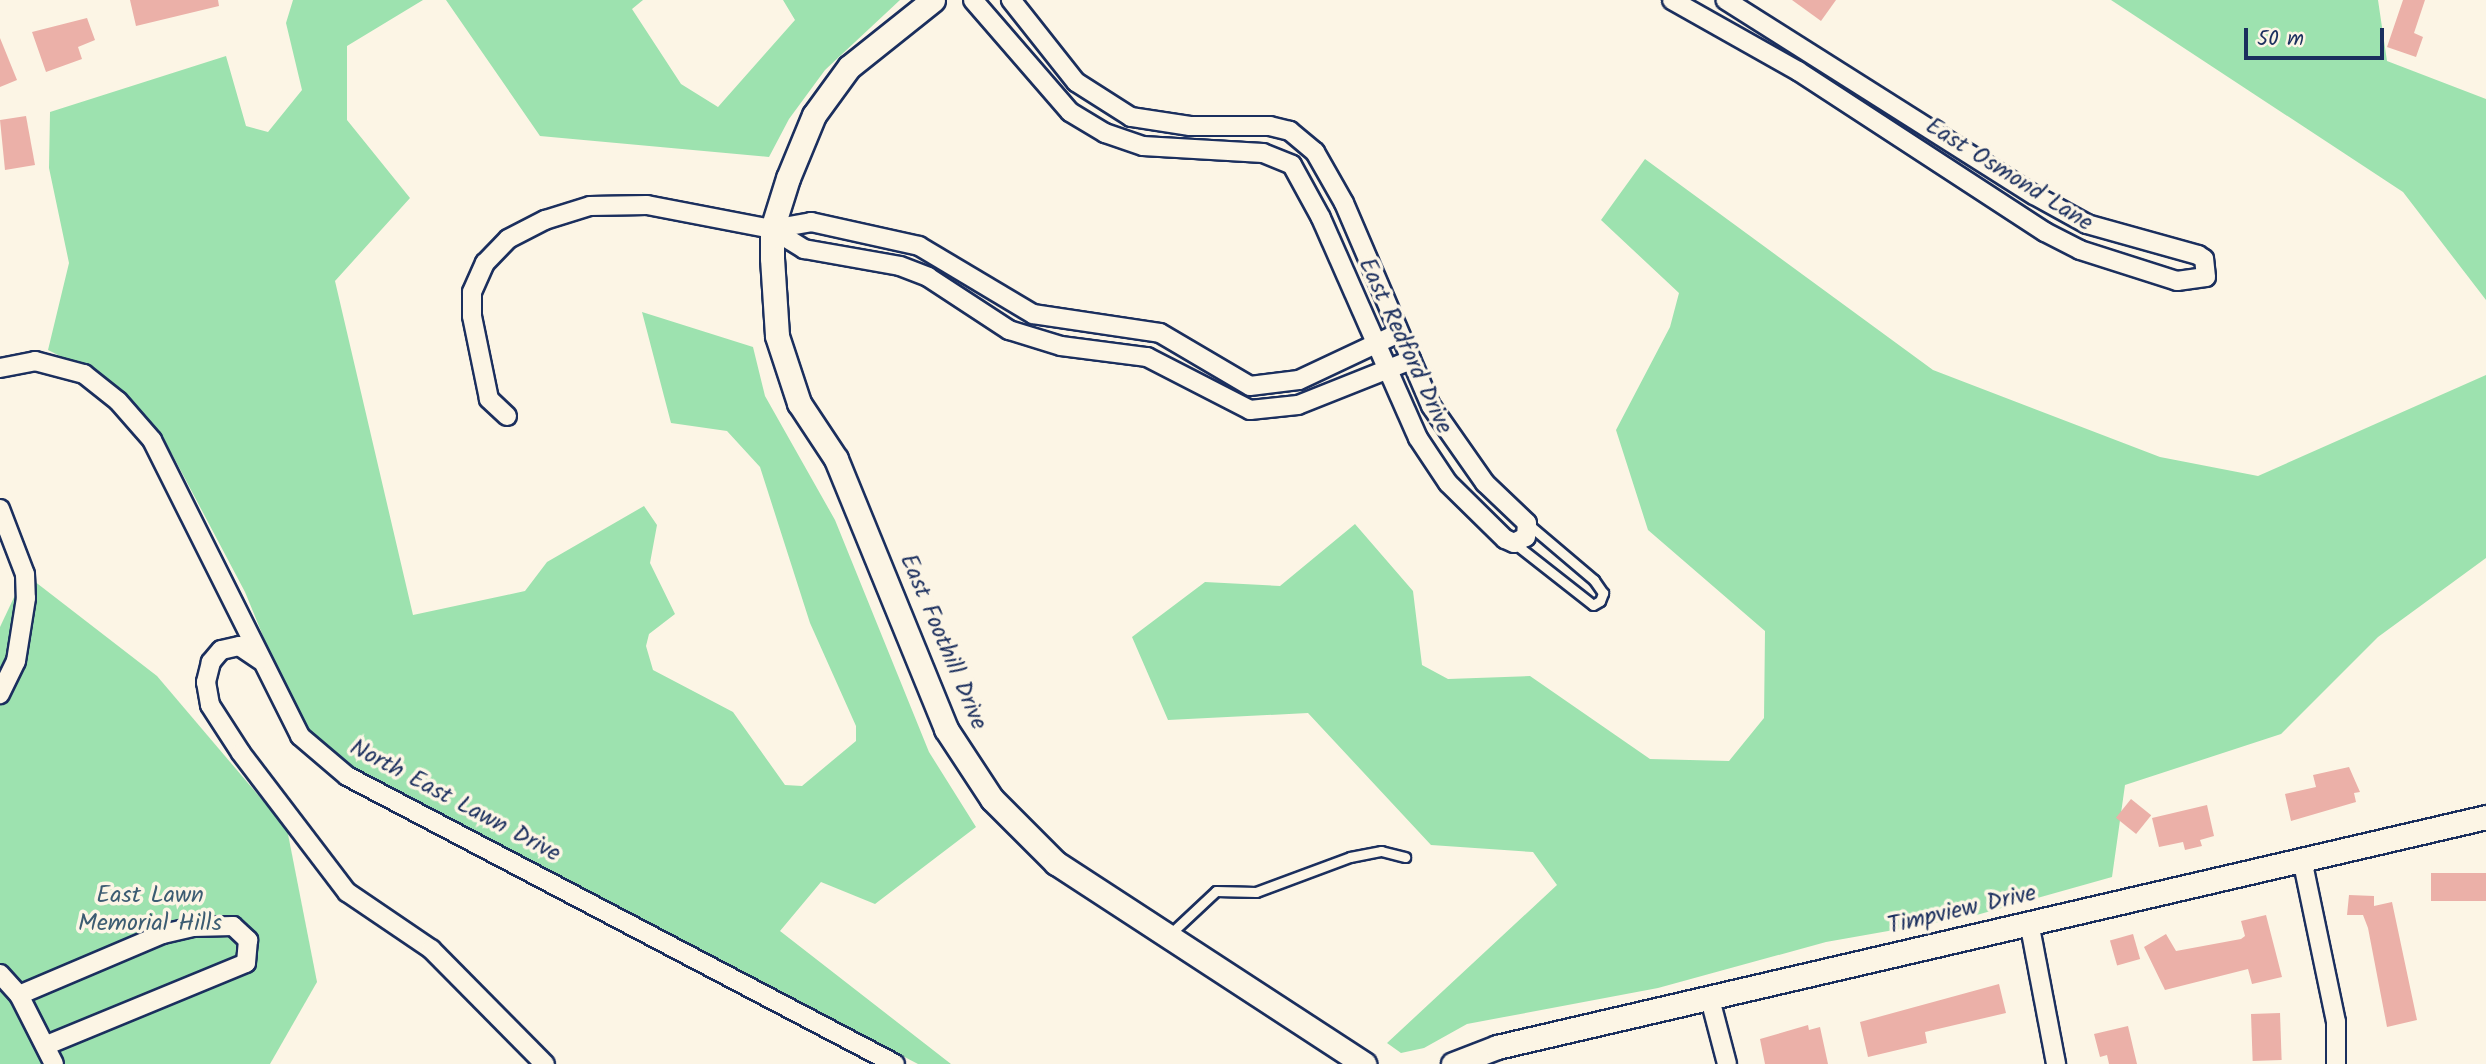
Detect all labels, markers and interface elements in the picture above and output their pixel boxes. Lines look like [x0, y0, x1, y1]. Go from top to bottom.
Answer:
scale bar [2248, 14, 2388, 58]
text: 50 m [2257, 23, 2304, 56]
street label: East Osmond Lane [1920, 112, 2098, 238]
street label: East Redford Drive [1352, 253, 1458, 439]
street label: East Foothill Drive [893, 550, 993, 734]
street label: North East Lawn Drive [345, 733, 565, 869]
street label: Timpview Drive [1885, 879, 2039, 941]
park label: East Lawn Memorial Hills [78, 882, 222, 938]

